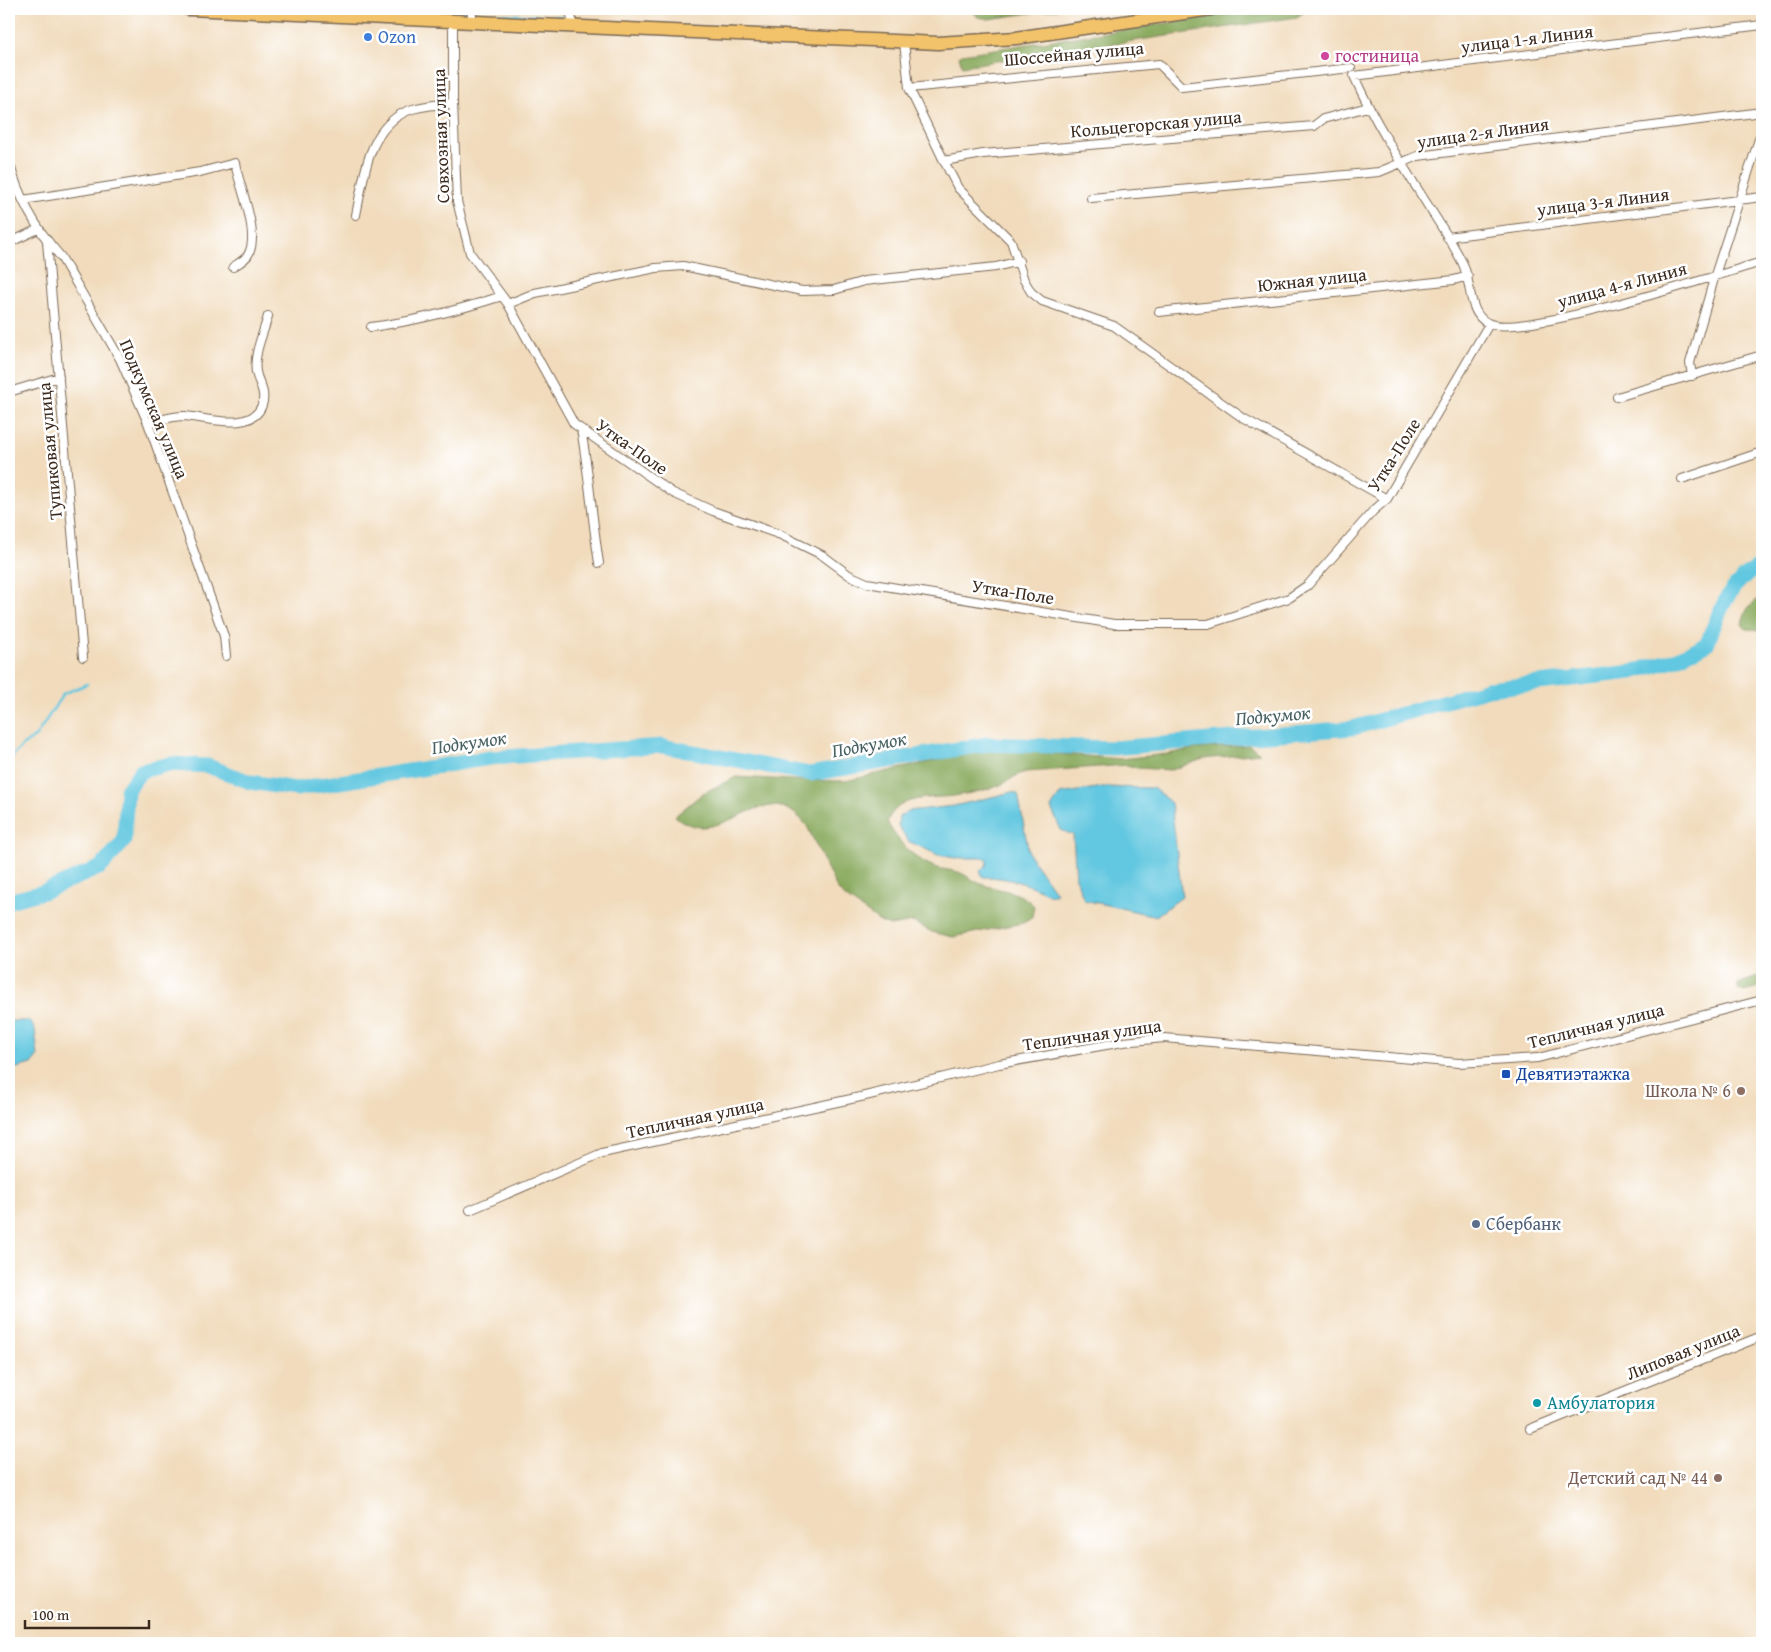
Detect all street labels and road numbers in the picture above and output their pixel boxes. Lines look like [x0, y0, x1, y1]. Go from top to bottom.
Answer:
street label: улица 1-я Линия [1458, 17, 1595, 60]
street label: Шоссейная улица [1003, 34, 1145, 73]
street label: Совхозная улица [425, 68, 456, 204]
street label: Кольцегорская улица [1069, 103, 1243, 144]
street label: улица 2-я Линия [1414, 110, 1551, 155]
street label: улица 3-я Линия [1534, 180, 1671, 223]
street label: улица 4-я Линия [1553, 254, 1690, 315]
street label: Южная улица [1256, 260, 1368, 299]
street label: Подкумская улица [113, 335, 196, 483]
street label: Тупиковая улица [30, 381, 69, 521]
street label: Утка-Поле [591, 412, 674, 481]
street label: Утка-Поле [1360, 412, 1427, 497]
street label: Утка-Поле [970, 572, 1056, 611]
street label: Тепличная улица [1525, 995, 1667, 1056]
street label: Тепличная улица [1021, 1011, 1163, 1058]
street label: Тепличная улица [624, 1090, 766, 1145]
street label: Липовая улица [1622, 1316, 1744, 1387]

